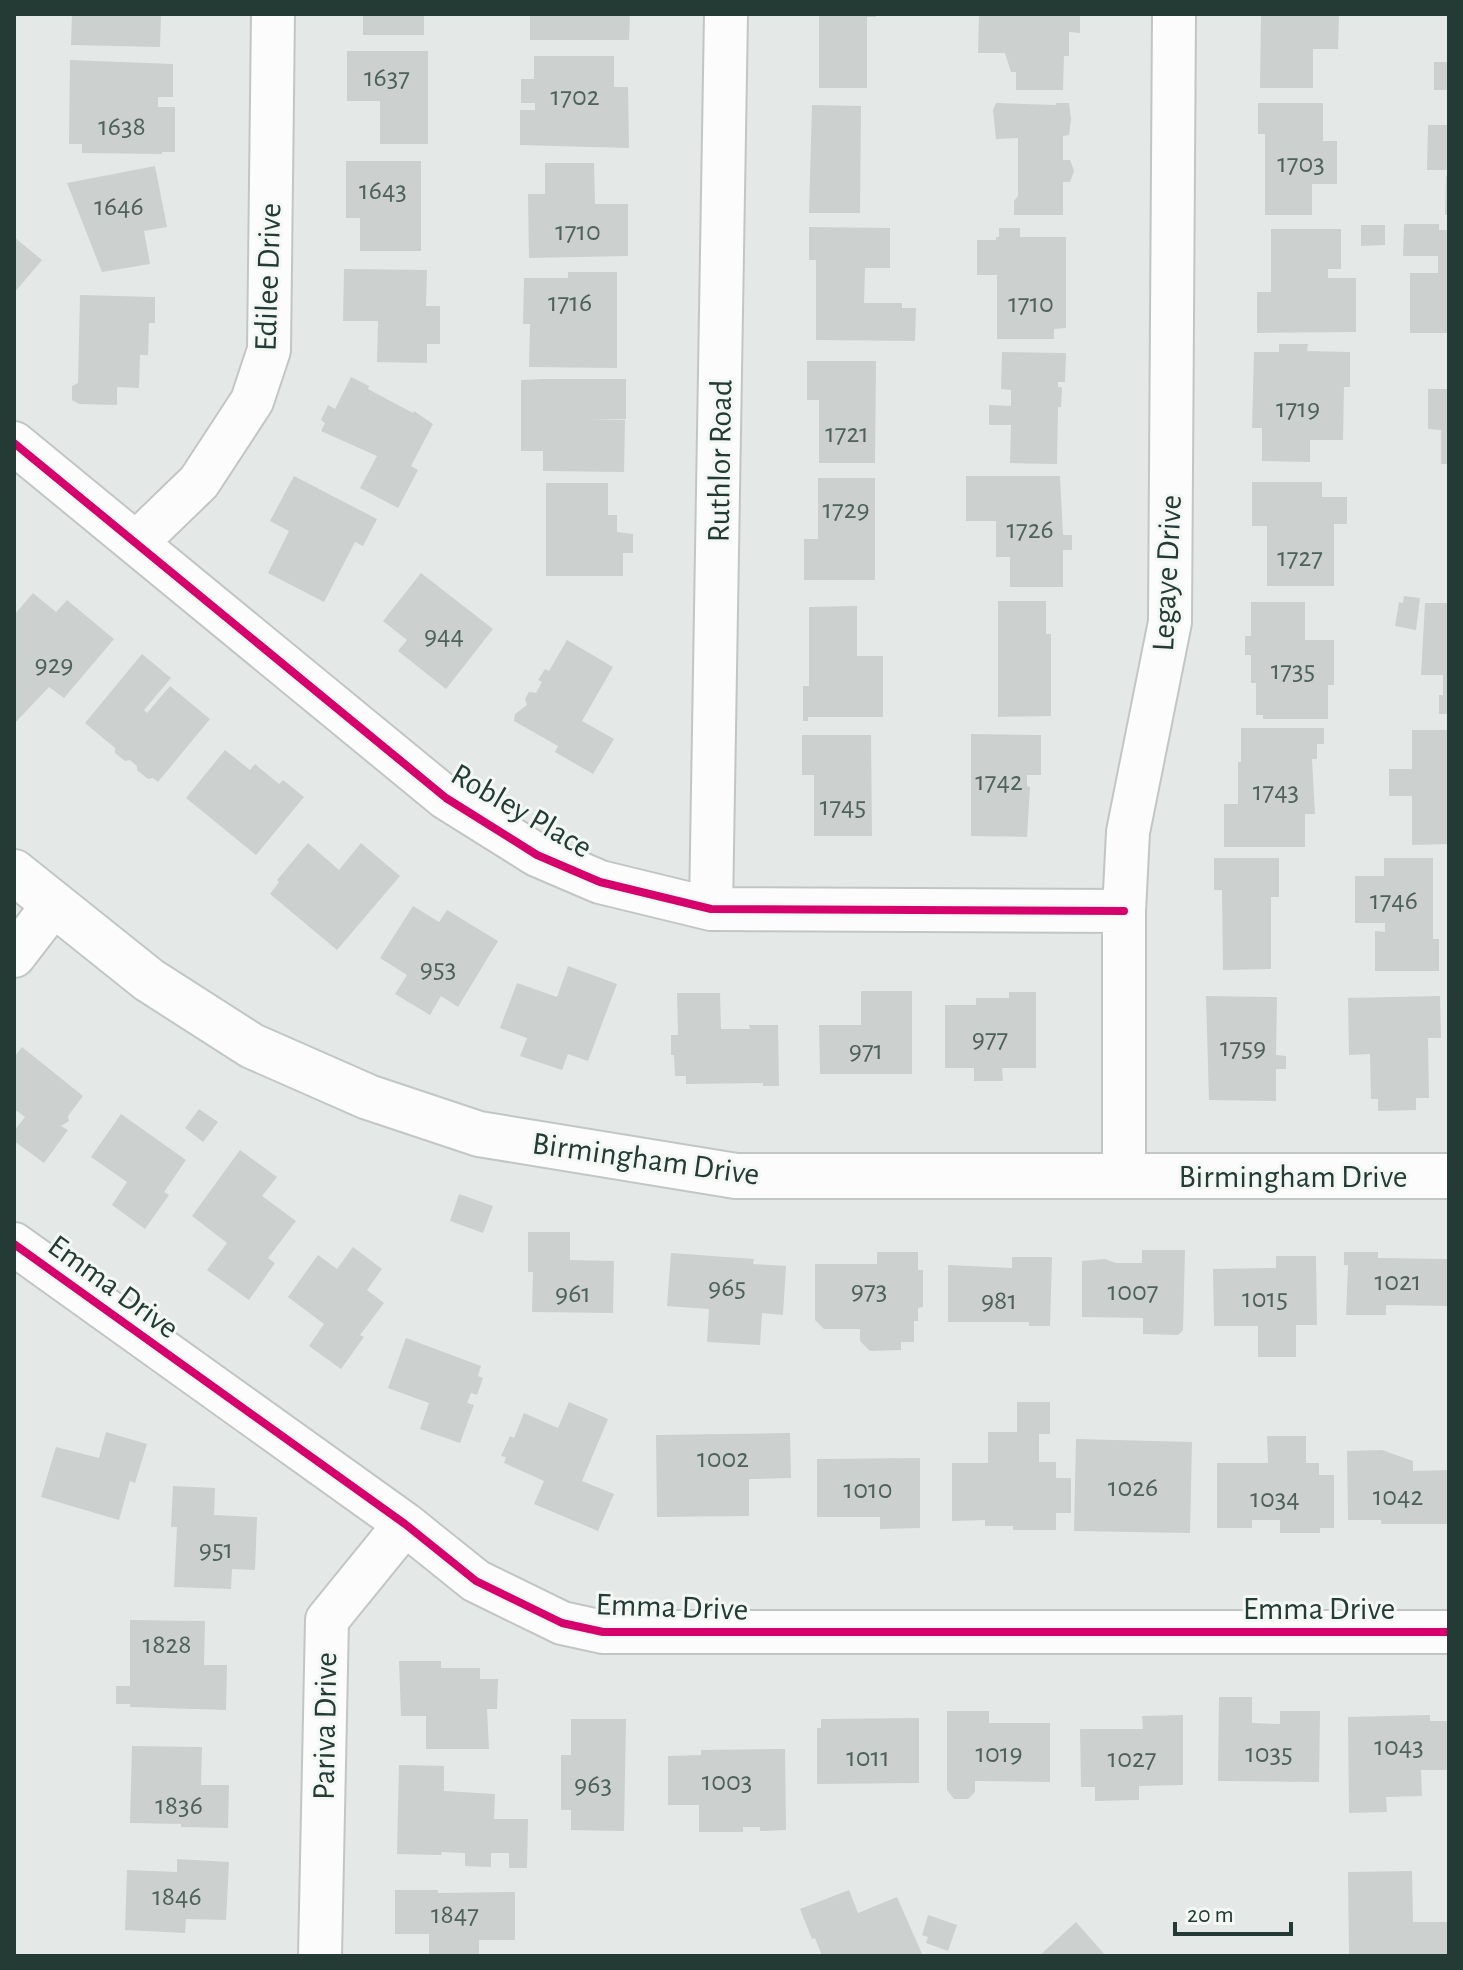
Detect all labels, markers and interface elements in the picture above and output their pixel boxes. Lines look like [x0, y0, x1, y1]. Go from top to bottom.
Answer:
house number: 1637 [364, 64, 410, 92]
house number: 1702 [551, 83, 599, 111]
house number: 1638 [98, 113, 146, 141]
house number: 1703 [1277, 150, 1325, 178]
house number: 1643 [359, 177, 407, 205]
house number: 1646 [94, 193, 144, 221]
street label: Edilee Drive [249, 202, 287, 352]
house number: 1710 [555, 218, 601, 246]
house number: 1716 [548, 289, 592, 317]
house number: 1710 [1008, 290, 1054, 318]
street label: Ruthlor Road [703, 379, 737, 543]
house number: 1719 [1276, 395, 1320, 423]
house number: 1721 [825, 420, 869, 448]
street label: Legaye Drive [1147, 494, 1187, 652]
house number: 1729 [822, 496, 870, 524]
house number: 1726 [1006, 516, 1054, 544]
house number: 1727 [1277, 544, 1323, 572]
house number: 944 [424, 622, 464, 650]
house number: 929 [34, 651, 74, 679]
house number: 1735 [1271, 657, 1315, 685]
street label: Robley Place [446, 758, 597, 864]
house number: 1742 [975, 768, 1023, 796]
house number: 1743 [1253, 778, 1299, 806]
house number: 1745 [820, 793, 866, 821]
house number: 1746 [1370, 887, 1418, 915]
house number: 953 [420, 955, 456, 983]
house number: 977 [972, 1025, 1008, 1053]
house number: 1759 [1220, 1034, 1266, 1062]
house number: 971 [849, 1037, 883, 1065]
street label: Birmingham Drive [530, 1127, 762, 1191]
street label: Birmingham Drive [1178, 1161, 1408, 1193]
street label: Emma Drive [42, 1229, 185, 1345]
house number: 1021 [1375, 1268, 1421, 1296]
house number: 965 [708, 1274, 746, 1302]
house number: 973 [851, 1277, 887, 1305]
house number: 1007 [1108, 1278, 1158, 1306]
house number: 961 [555, 1280, 591, 1308]
house number: 1015 [1242, 1285, 1288, 1313]
house number: 981 [981, 1287, 1017, 1315]
house number: 1002 [697, 1445, 749, 1473]
house number: 1026 [1108, 1474, 1158, 1502]
house number: 1010 [844, 1476, 892, 1504]
house number: 1042 [1373, 1483, 1423, 1511]
house number: 1034 [1250, 1485, 1300, 1513]
house number: 951 [199, 1536, 233, 1564]
street label: Emma Drive [595, 1588, 749, 1626]
street label: Emma Drive [1243, 1593, 1395, 1625]
house number: 1828 [143, 1631, 191, 1659]
street label: Pariva Drive [308, 1652, 342, 1800]
house number: 1043 [1374, 1733, 1424, 1761]
house number: 1019 [975, 1740, 1023, 1768]
house number: 1035 [1245, 1740, 1293, 1768]
house number: 1011 [846, 1744, 890, 1772]
house number: 1027 [1108, 1745, 1156, 1773]
house number: 1003 [702, 1768, 752, 1796]
house number: 963 [574, 1771, 612, 1799]
house number: 1836 [155, 1792, 203, 1820]
house number: 1846 [152, 1883, 202, 1911]
scale bar [1175, 1886, 1291, 1936]
house number: 1847 [431, 1901, 479, 1929]
text: 20 m [1187, 1903, 1234, 1927]

